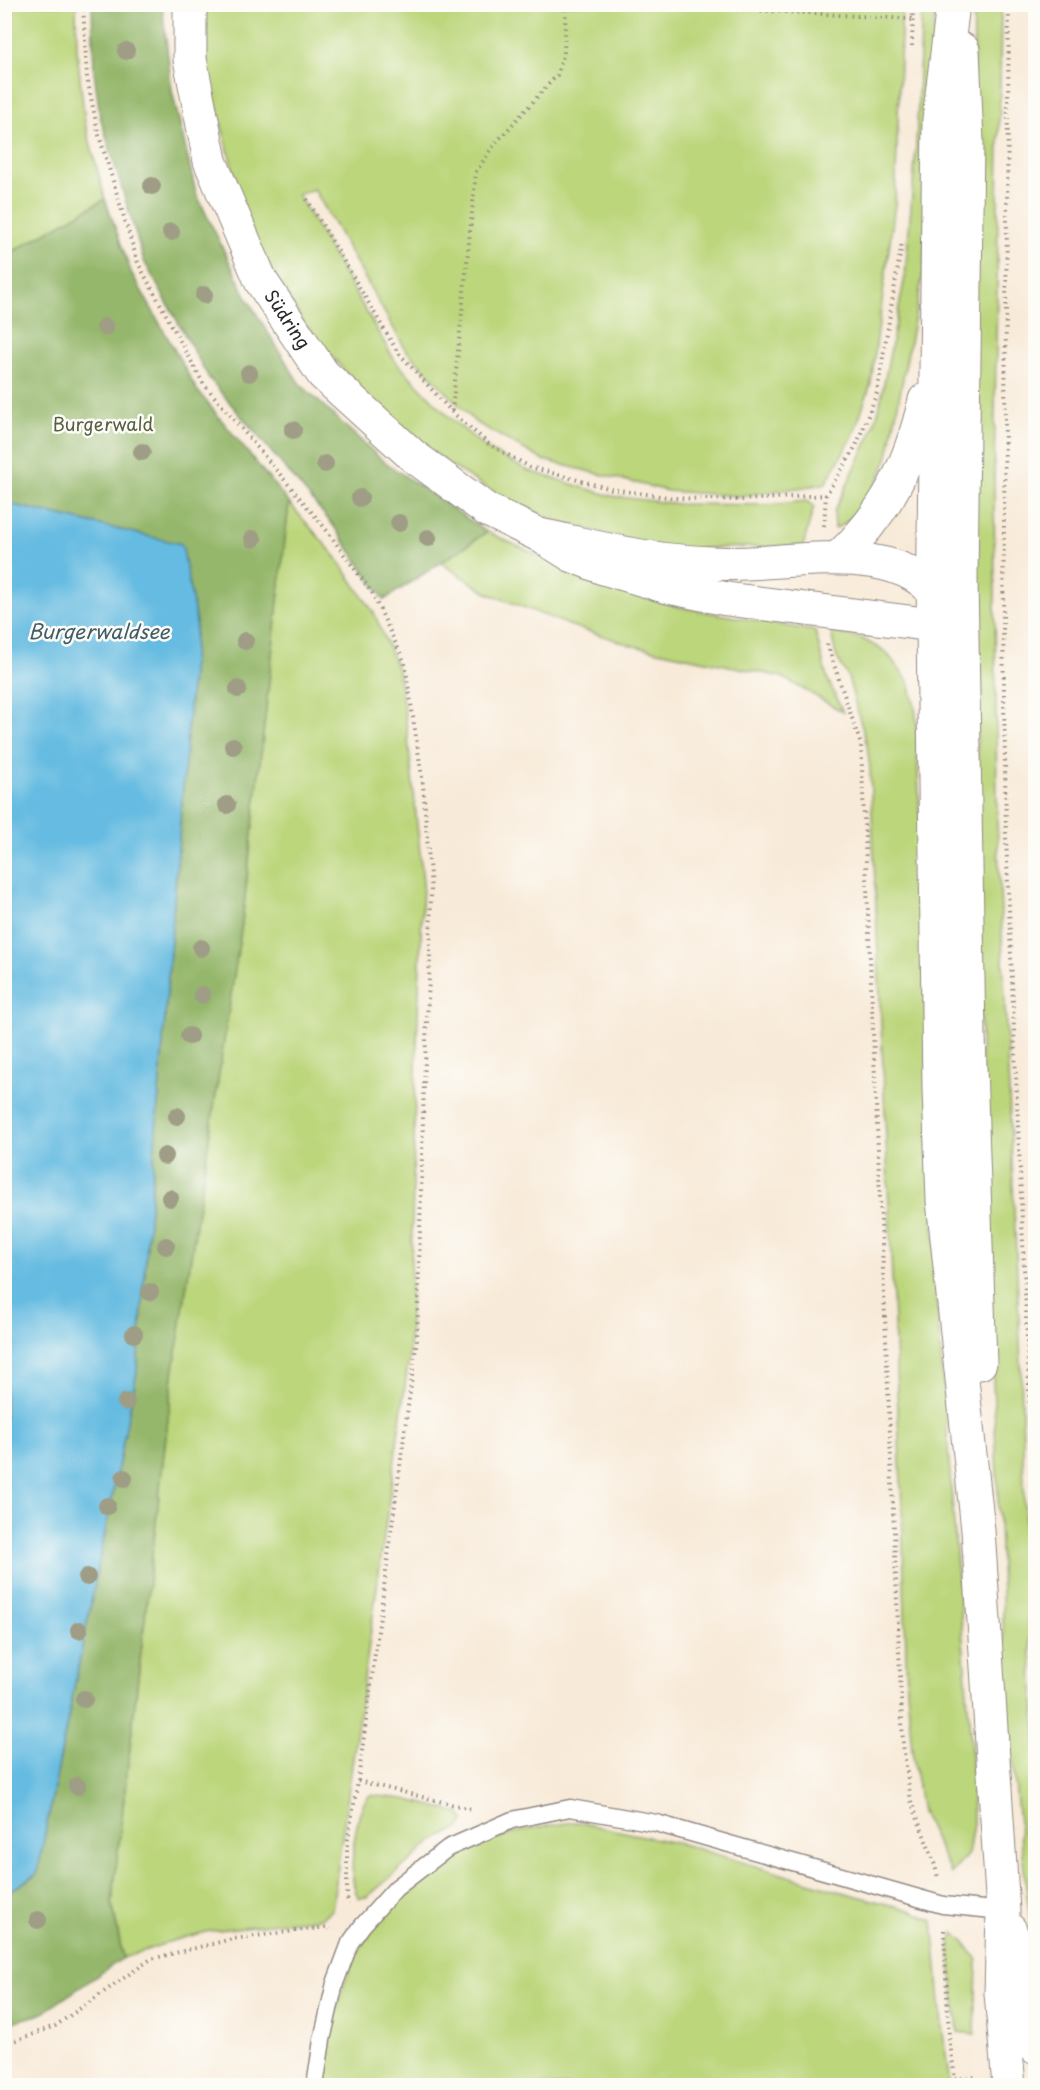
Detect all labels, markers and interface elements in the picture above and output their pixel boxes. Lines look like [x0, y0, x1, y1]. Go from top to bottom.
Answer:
street label: Südring [259, 284, 318, 354]
park label: Burgerwald [53, 410, 153, 437]
water label: Burgerwaldsee [28, 616, 171, 646]

